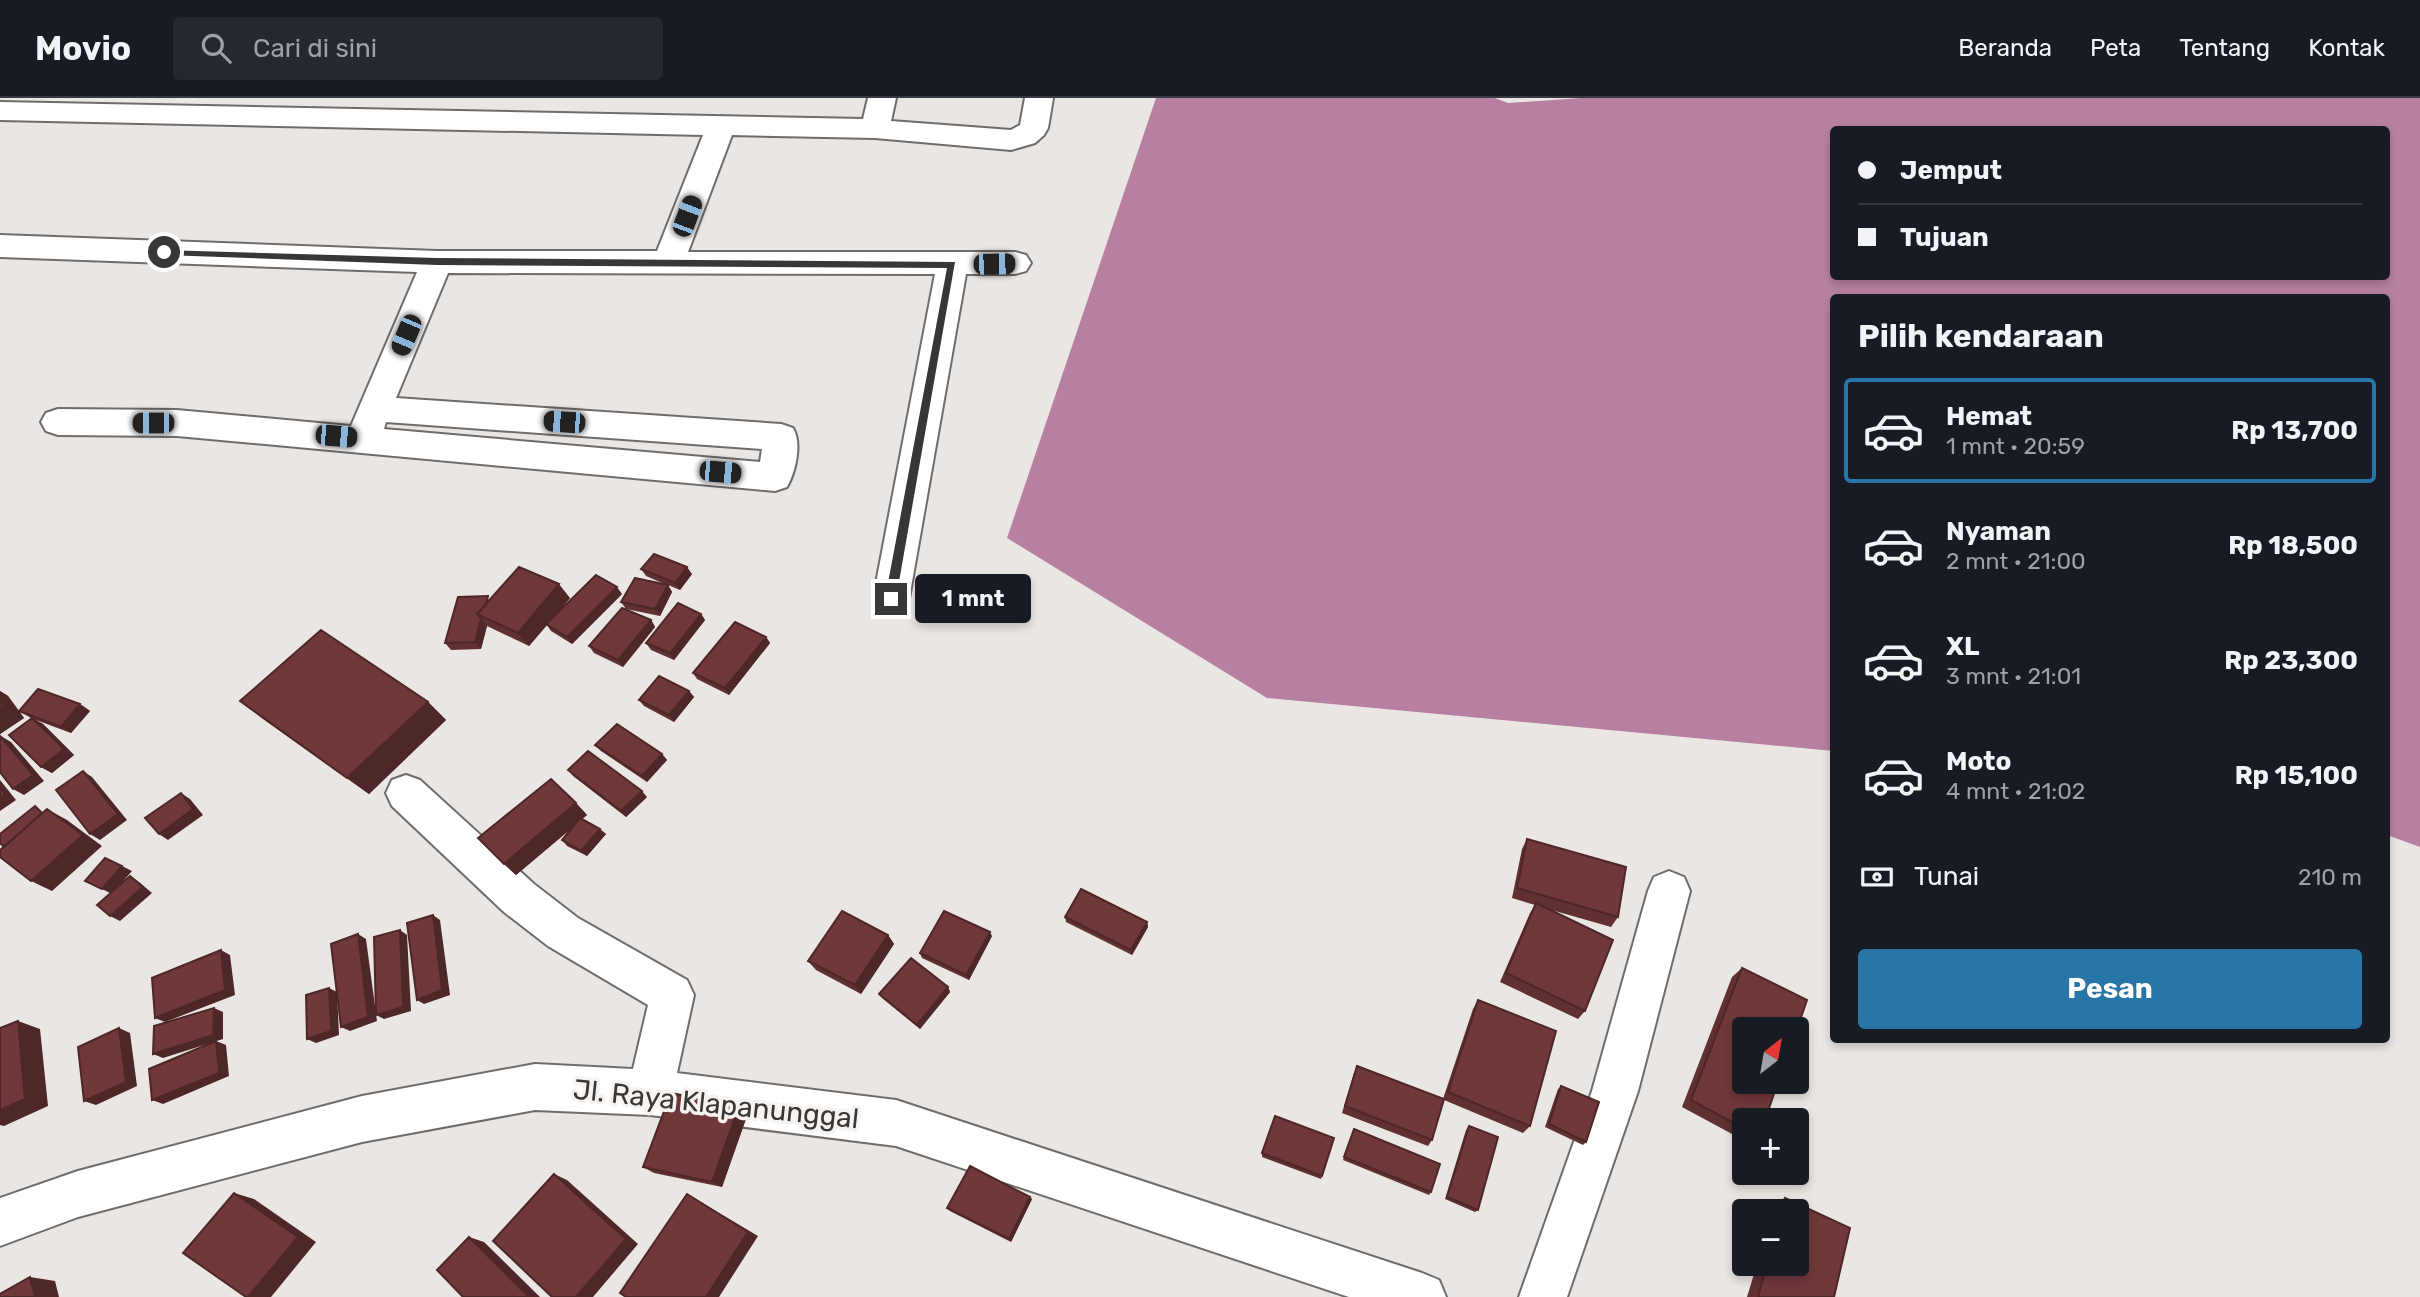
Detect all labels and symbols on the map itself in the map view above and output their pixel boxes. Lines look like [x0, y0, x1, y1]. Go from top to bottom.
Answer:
car [670, 193, 705, 239]
route start [148, 236, 180, 268]
car [973, 253, 1016, 275]
car [389, 312, 424, 358]
car [543, 410, 586, 434]
car [133, 413, 175, 434]
car [315, 424, 358, 448]
car [699, 460, 742, 484]
callout: 1 mnt [916, 574, 1031, 624]
route end [875, 583, 907, 615]
north arrow [1732, 1017, 1810, 1094]
street label: Jl. Raya Klapanunggal [572, 1073, 860, 1135]

